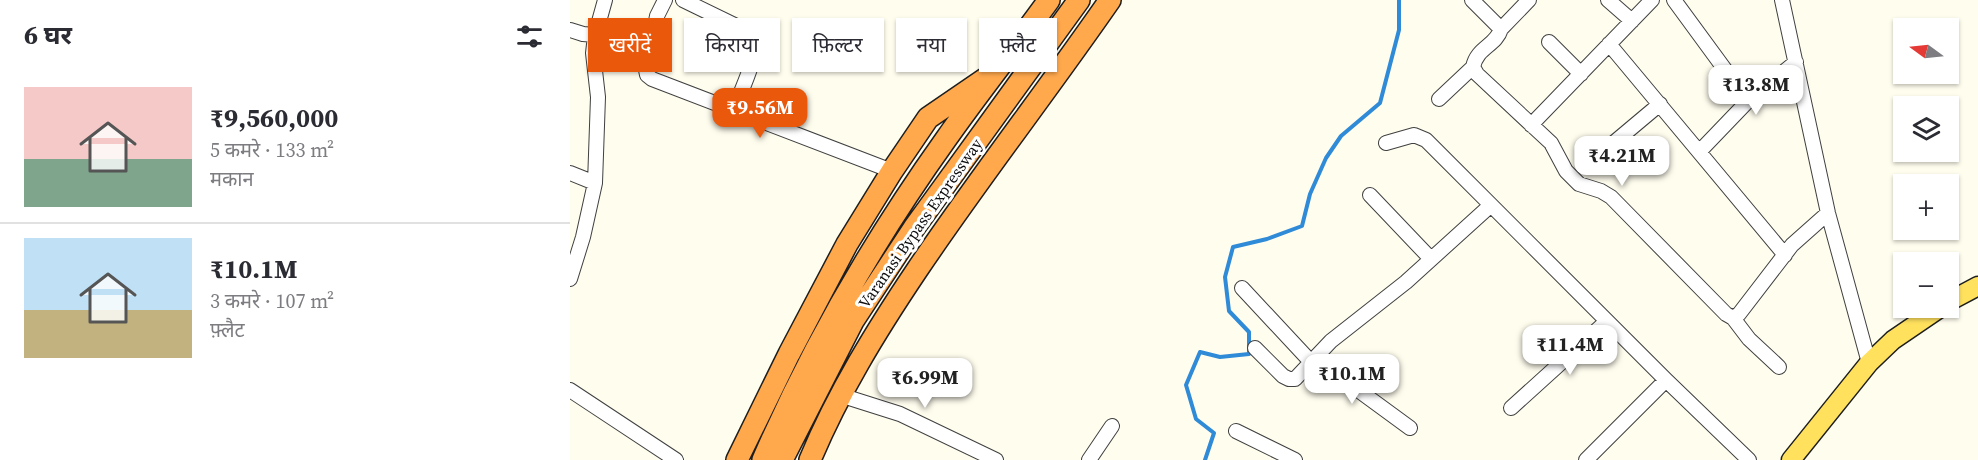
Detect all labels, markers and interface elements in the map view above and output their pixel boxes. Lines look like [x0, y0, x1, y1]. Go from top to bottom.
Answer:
text: 6 घर [24, 17, 72, 53]
chip: खरीदें [588, 18, 672, 72]
chip: किराया [684, 18, 780, 72]
chip: फ़िल्टर [792, 18, 884, 72]
chip: नया [896, 18, 967, 72]
chip: फ़्लैट [979, 18, 1057, 72]
north arrow [1893, 18, 1959, 84]
map controls [1893, 18, 1959, 318]
icon: filters [513, 20, 546, 53]
pin: ₹13.8M [1707, 65, 1805, 116]
text: ₹13.8M [1722, 70, 1790, 98]
pin: ₹9.56M [711, 88, 809, 139]
text: ₹9.56M [726, 93, 794, 121]
button: layers [1893, 96, 1959, 162]
text: ₹9,560,000 [210, 100, 338, 136]
icon: home [72, 111, 144, 183]
street label: Varanasi Bypass Expressway [853, 133, 988, 312]
text: 5 कमरे · 133 m² [210, 136, 334, 164]
pin: ₹4.21M [1573, 136, 1671, 187]
text: ₹4.21M [1588, 141, 1656, 169]
text: मकान [210, 165, 254, 193]
button: + [1893, 174, 1959, 240]
text: ₹10.1M [210, 251, 297, 287]
button: − [1893, 252, 1959, 318]
icon: home [72, 262, 144, 334]
text: 3 कमरे · 107 m² [210, 287, 334, 315]
text: फ़्लैट [210, 316, 245, 344]
pin: ₹11.4M [1521, 325, 1619, 376]
text: ₹11.4M [1536, 330, 1604, 358]
pin: ₹10.1M [1303, 354, 1401, 405]
pin: ₹6.99M [876, 358, 974, 409]
text: ₹10.1M [1318, 359, 1386, 387]
text: ₹6.99M [891, 363, 959, 391]

